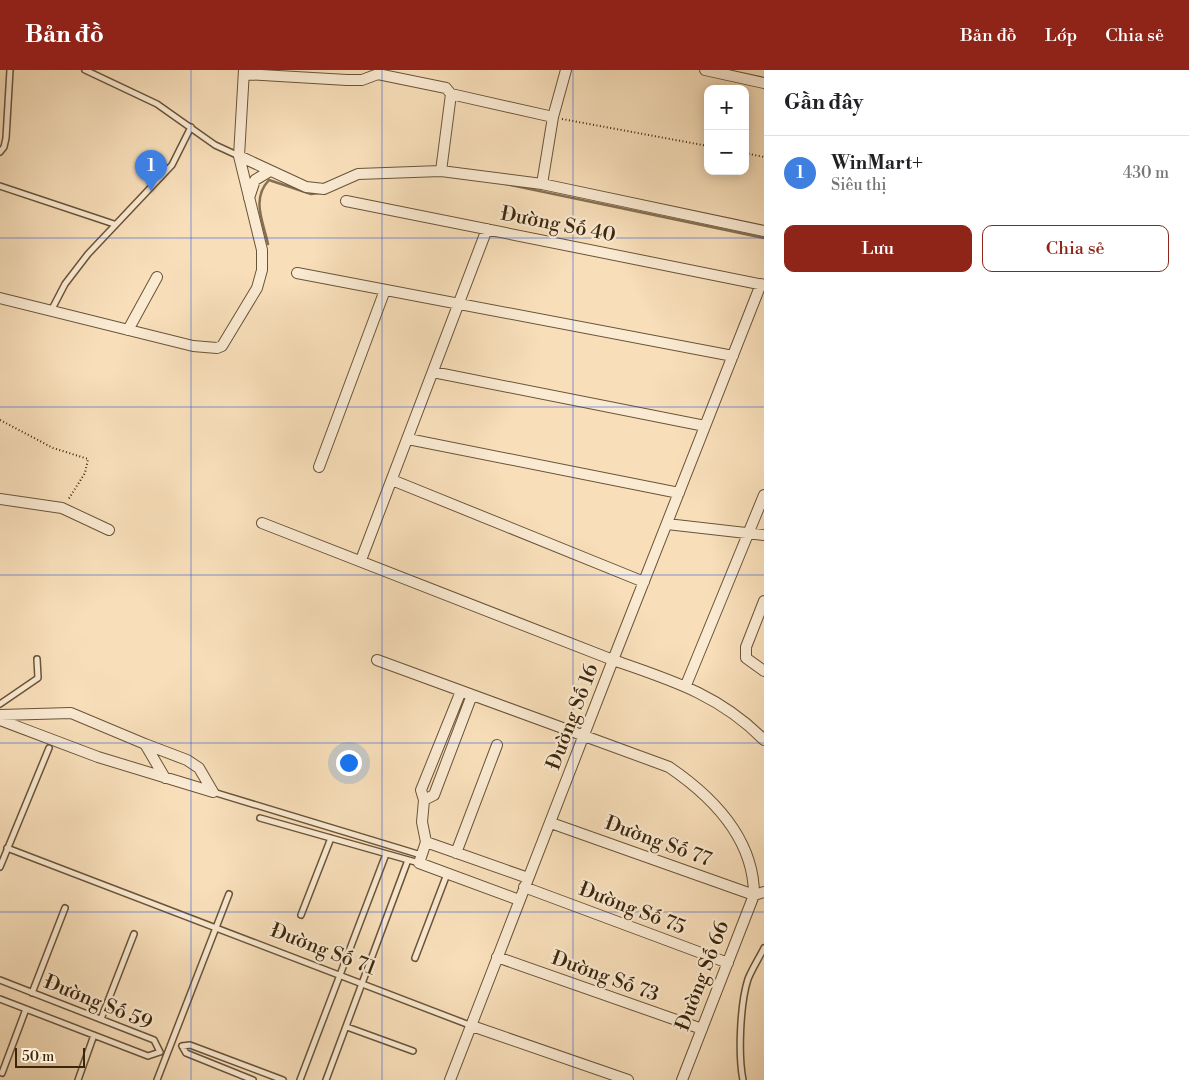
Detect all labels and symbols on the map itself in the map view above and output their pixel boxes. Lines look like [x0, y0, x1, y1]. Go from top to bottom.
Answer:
pin: 1 [135, 150, 167, 191]
street label: Đường Số 40 [498, 202, 618, 248]
street label: Đường Số 16 [541, 660, 605, 774]
your location [336, 750, 362, 776]
street label: Đường Số 77 [601, 811, 715, 873]
street label: Đường Số 75 [575, 877, 689, 941]
street label: Đường Số 71 [267, 918, 380, 982]
street label: Đường Số 66 [671, 918, 735, 1034]
street label: Đường Số 73 [548, 946, 662, 1008]
street label: Đường Số 59 [40, 970, 156, 1036]
scale bar [15, 1045, 85, 1068]

